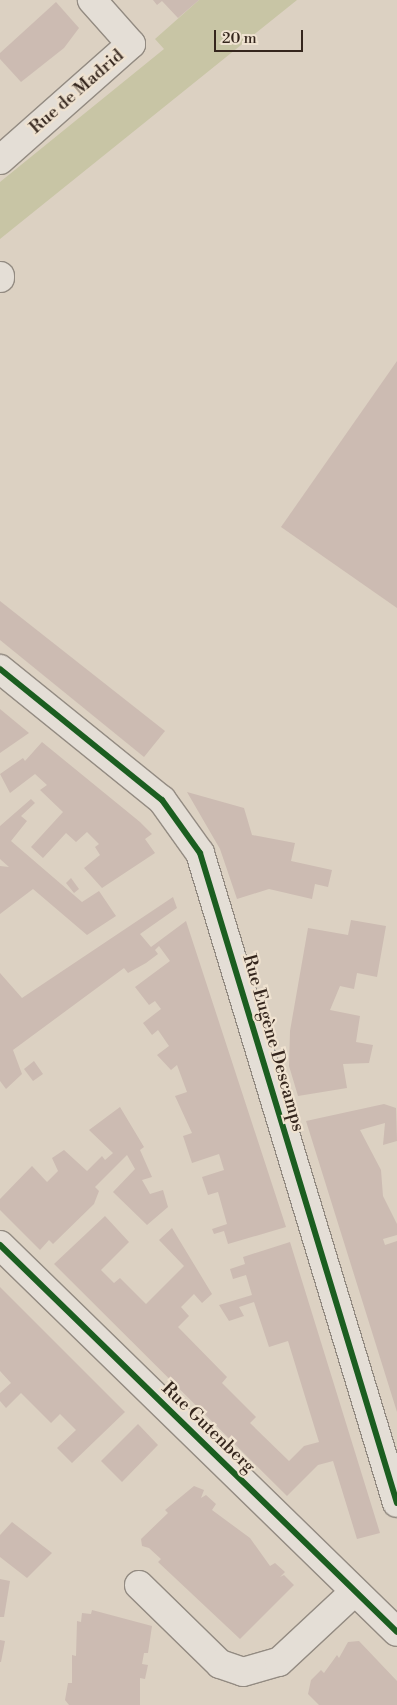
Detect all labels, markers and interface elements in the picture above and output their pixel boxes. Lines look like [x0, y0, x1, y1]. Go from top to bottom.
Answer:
scale bar [217, 20, 306, 52]
text: 20 m [222, 29, 257, 48]
street label: Rue de Madrid [25, 45, 129, 139]
street label: Rue Eugène Descamps [237, 952, 309, 1134]
street label: Rue Gutenberg [157, 1378, 259, 1478]

